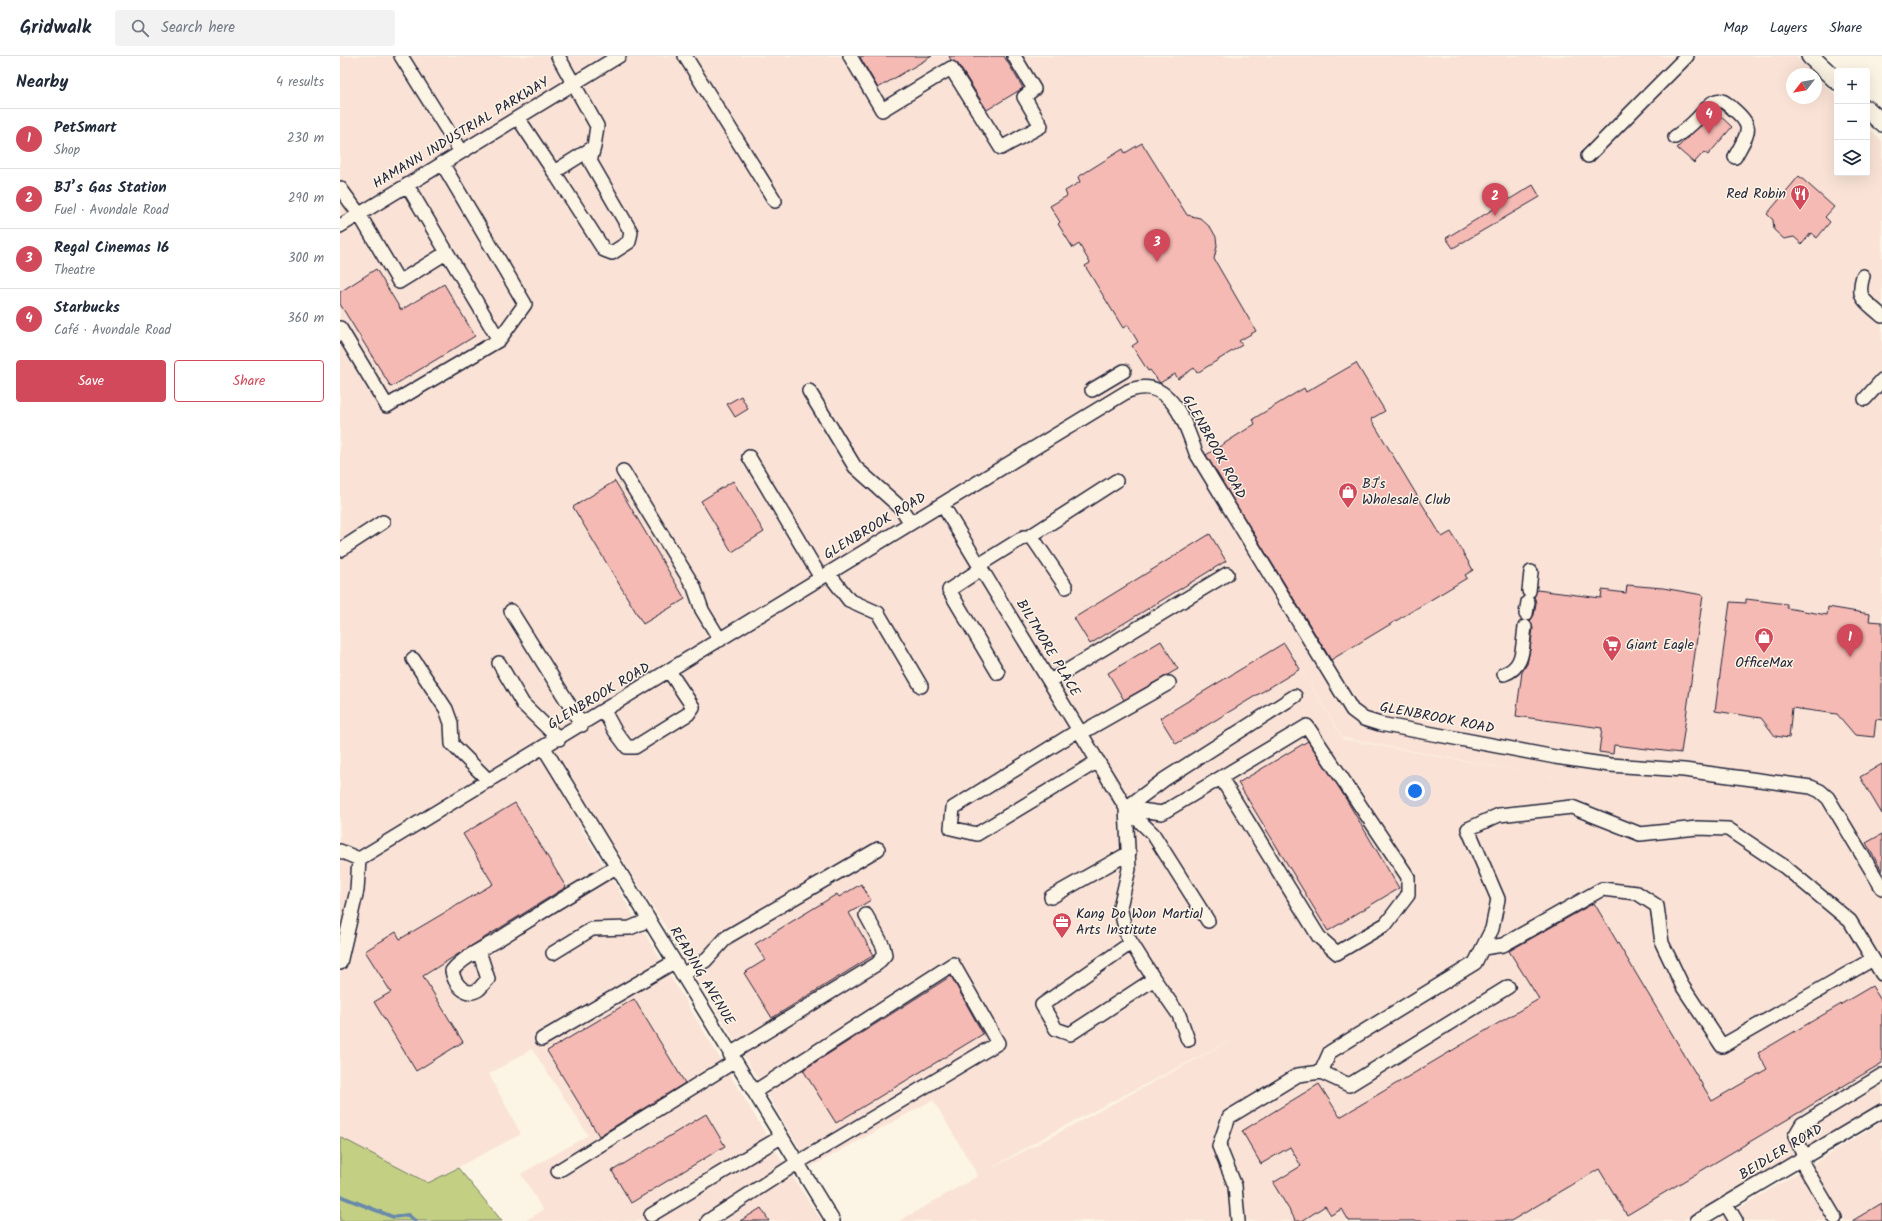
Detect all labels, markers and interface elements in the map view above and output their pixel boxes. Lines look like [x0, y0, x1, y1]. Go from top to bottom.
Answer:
search box [115, 10, 395, 46]
text: Gridwalk [20, 13, 91, 43]
text: Search here [161, 16, 235, 40]
icon: search [129, 17, 151, 39]
text: Map [1724, 17, 1748, 39]
text: Layers [1770, 17, 1808, 39]
text: Share [1830, 17, 1862, 39]
north arrow [1786, 68, 1822, 104]
map controls [1834, 68, 1870, 176]
button: + [1834, 68, 1870, 104]
text: Nearby [16, 69, 68, 96]
street label: HAMANN INDUSTRIAL PARKWAY [369, 71, 554, 195]
text: 4 results [276, 72, 324, 93]
pin: 4 [1696, 101, 1722, 134]
button: − [1834, 104, 1870, 140]
text: PetSmart [54, 116, 117, 140]
text: 1 [27, 128, 31, 149]
text: 230 m [287, 128, 324, 149]
text: Shop [54, 140, 80, 161]
button: layers [1834, 140, 1870, 176]
text: BJ’s Gas Station [54, 176, 167, 200]
pin: 2 [1482, 183, 1508, 216]
place label: Red Robin [1726, 183, 1786, 205]
restaurant icon: Red Robin [1789, 183, 1811, 211]
text: 2 [25, 188, 33, 209]
text: 290 m [288, 188, 324, 209]
text: Fuel · Avondale Road [54, 200, 169, 221]
pin: 3 [1144, 229, 1170, 262]
text: Regal Cinemas 16 [54, 236, 169, 260]
text: 3 [25, 248, 33, 269]
text: 300 m [288, 248, 324, 269]
text: Theatre [54, 260, 95, 281]
text: Starbucks [54, 296, 120, 320]
text: 4 [25, 308, 33, 329]
text: 360 m [287, 308, 324, 329]
text: Café · Avondale Road [54, 320, 171, 341]
button: Save [16, 360, 166, 402]
button: Share [174, 360, 324, 402]
street label: GLENBROOK ROAD [1176, 391, 1252, 503]
place label: BJ's Wholesale Club [1362, 473, 1451, 511]
shop icon: BJ's Wholesale Club [1337, 481, 1359, 509]
street label: GLENBROOK ROAD [819, 487, 931, 565]
street label: BILTMORE PLACE [1010, 595, 1086, 702]
pin: 1 [1837, 624, 1863, 657]
shop icon: OfficeMax [1753, 626, 1775, 654]
supermarket icon: Giant Eagle [1601, 634, 1623, 662]
place label: Giant Eagle [1626, 634, 1695, 656]
place label: OfficeMax [1735, 652, 1794, 674]
street label: GLENBROOK ROAD [543, 657, 655, 735]
street label: GLENBROOK ROAD [1378, 696, 1496, 740]
your location [1405, 781, 1425, 801]
place label: Kang Do Won Martial Arts Institute [1076, 903, 1203, 941]
office icon: Kang Do Won Martial Arts Institute [1051, 911, 1073, 939]
street label: READING AVENUE [664, 922, 741, 1030]
street label: BEIDLER ROAD [1735, 1118, 1827, 1186]

